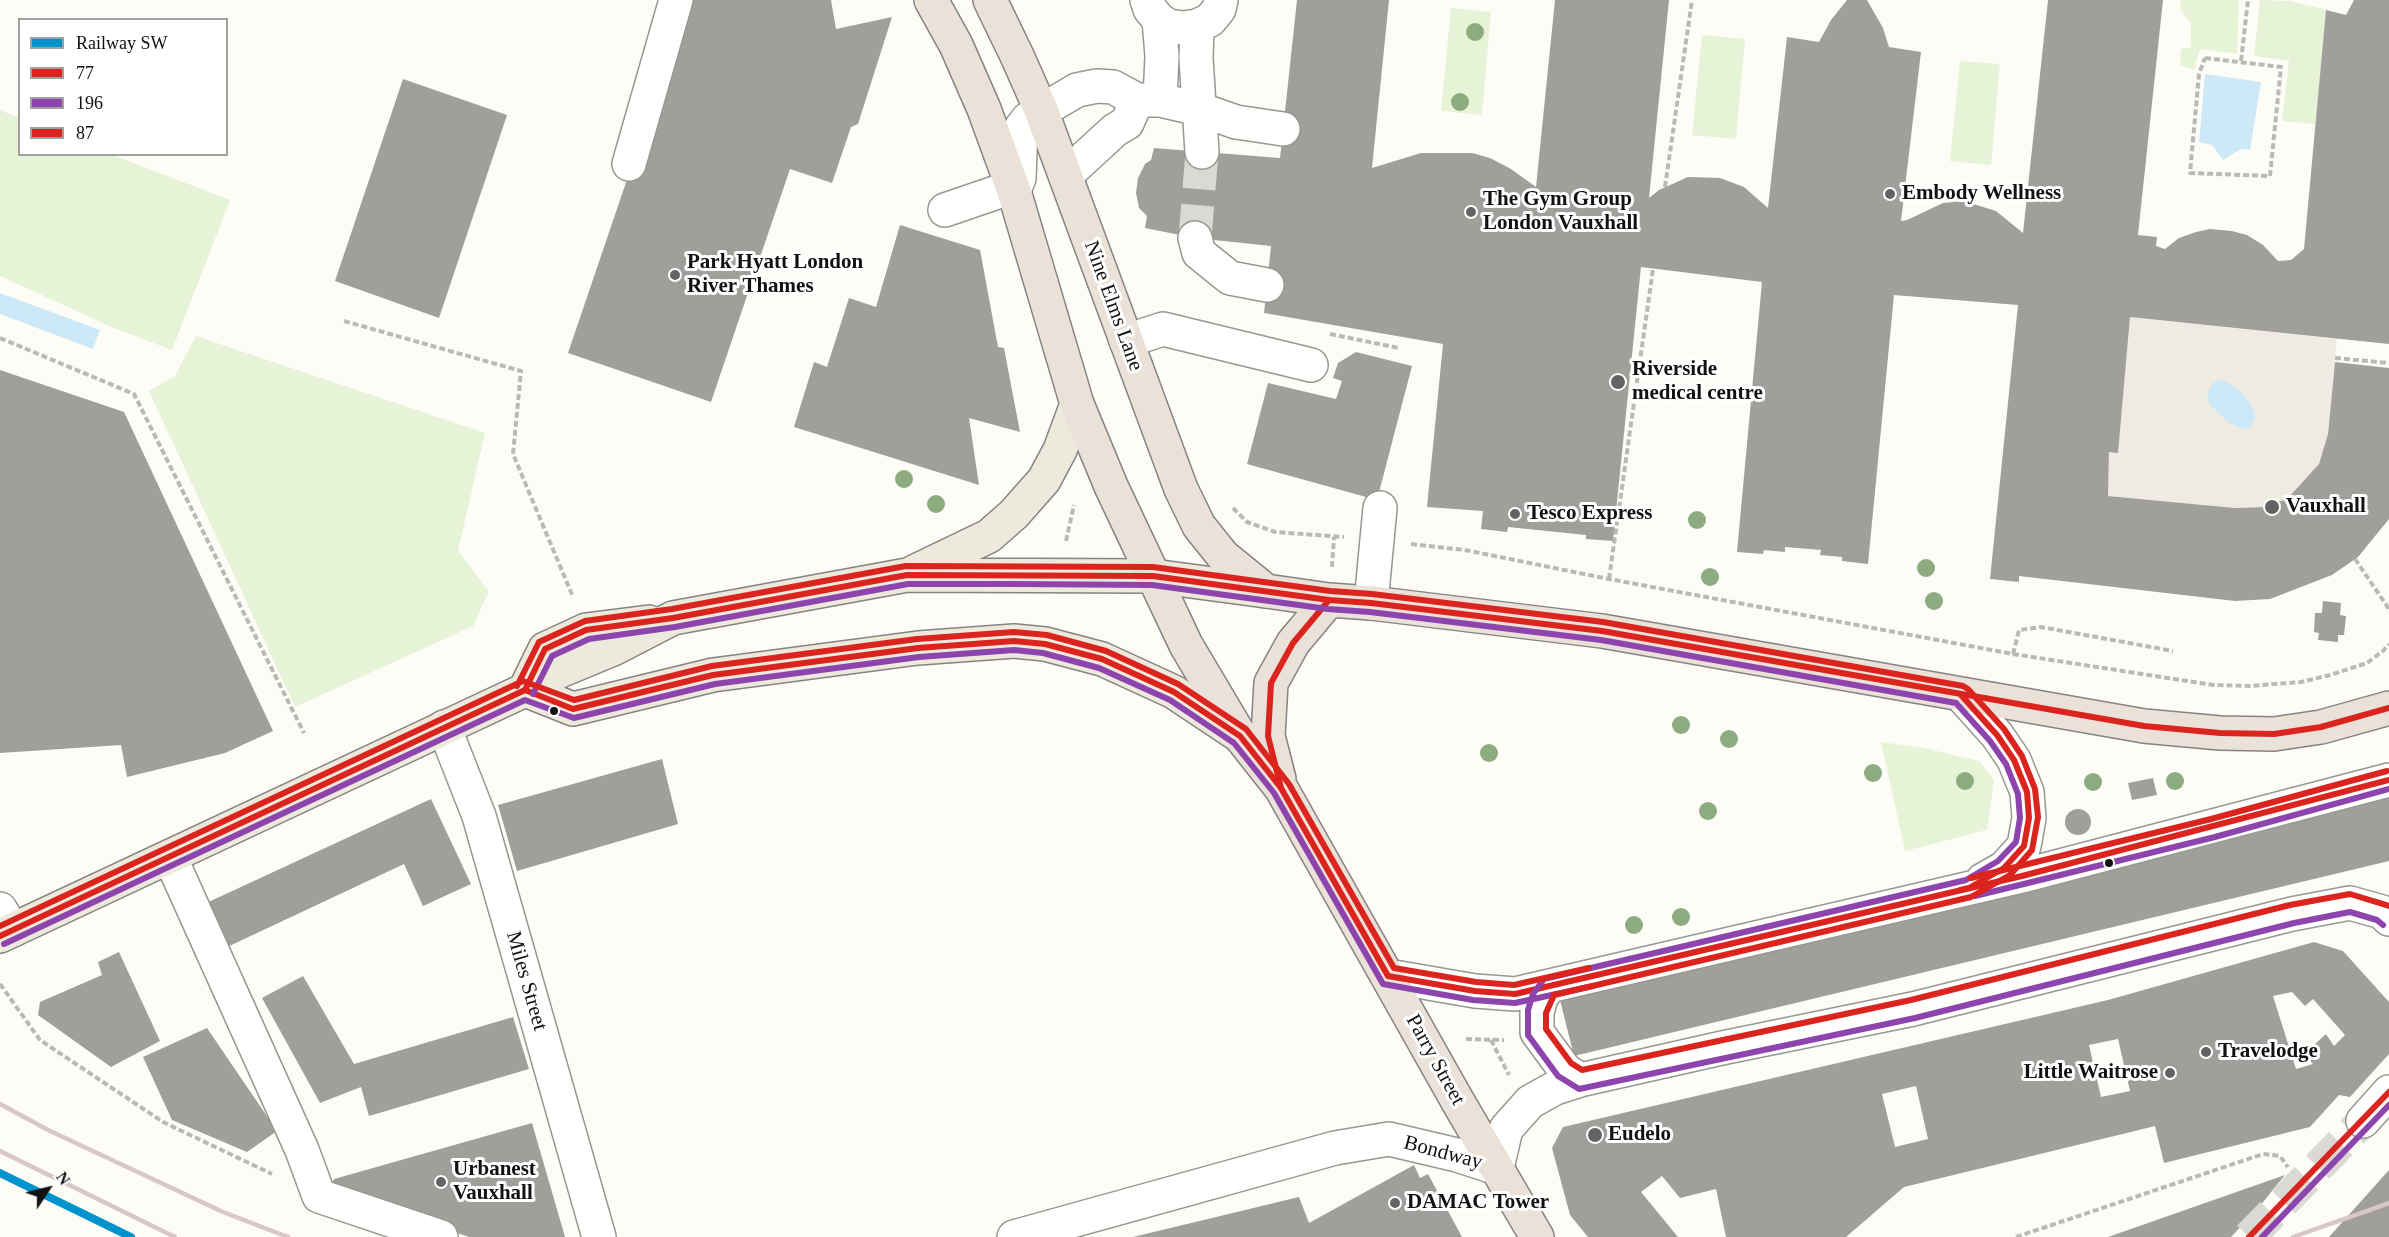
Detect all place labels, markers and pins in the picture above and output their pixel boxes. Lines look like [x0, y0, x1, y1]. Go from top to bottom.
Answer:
place label: Embody Wellness [1902, 181, 2061, 207]
place label: The Gym Group London Vauxhall [1483, 187, 1638, 237]
marker: Embody Wellness [1883, 187, 1897, 201]
marker: The Gym Group London Vauxhall [1464, 205, 1478, 219]
place label: Park Hyatt London River Thames [687, 250, 863, 300]
marker: Park Hyatt London River Thames [668, 268, 682, 282]
place label: Riverside medical centre [1632, 357, 1763, 407]
marker: Riverside medical centre [1609, 373, 1627, 391]
place label: Vauxhall [2286, 494, 2366, 520]
marker: Vauxhall [2263, 498, 2281, 516]
place label: Tesco Express [1527, 501, 1652, 527]
marker: Tesco Express [1508, 507, 1522, 521]
unlabelled marker [548, 705, 560, 717]
unlabelled marker [2103, 857, 2115, 869]
place label: Travelodge [2218, 1039, 2318, 1065]
marker: Travelodge [2199, 1045, 2213, 1059]
place label: Little Waitrose [2024, 1060, 2158, 1086]
marker: Little Waitrose [2163, 1066, 2177, 1080]
place label: Eudelo [1608, 1122, 1671, 1148]
marker: Eudelo [1586, 1126, 1604, 1144]
place label: Urbanest Vauxhall [453, 1157, 536, 1207]
marker: Urbanest Vauxhall [434, 1175, 448, 1189]
place label: DAMAC Tower [1407, 1190, 1549, 1216]
marker: DAMAC Tower [1388, 1196, 1402, 1210]

